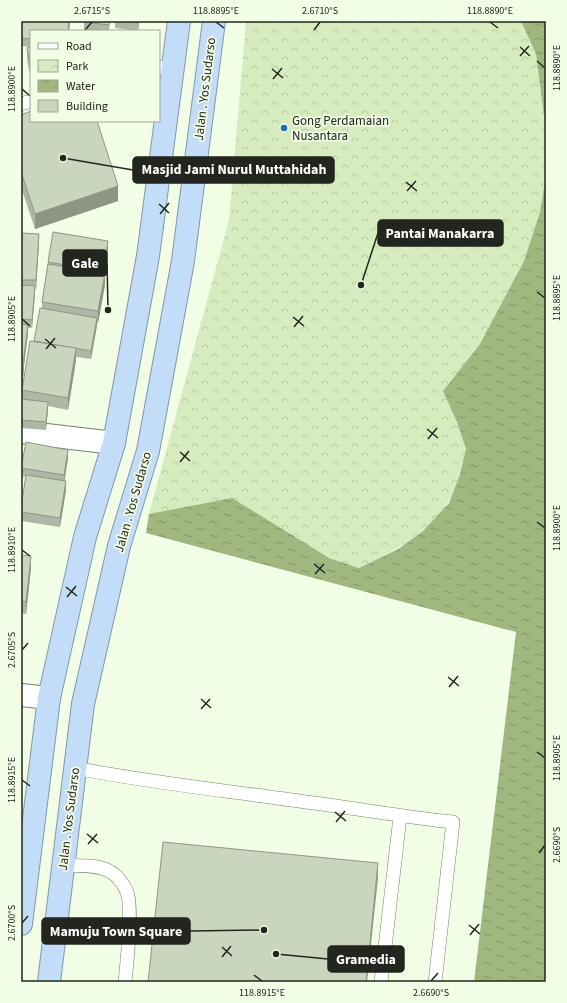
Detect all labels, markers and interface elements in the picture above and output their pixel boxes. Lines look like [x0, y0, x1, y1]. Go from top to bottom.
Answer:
text: 2.6715°S [74, 4, 110, 18]
text: 118.8895°E [193, 4, 239, 18]
text: 2.6710°S [302, 4, 338, 18]
text: 118.8890°E [467, 4, 513, 18]
legend [30, 30, 160, 122]
street label: Jalan . Yos Sudarso [190, 36, 220, 142]
text: Road [66, 38, 92, 55]
text: 118.8890°E [550, 45, 564, 91]
text: Park [66, 58, 88, 75]
text: 118.8900°E [5, 66, 19, 112]
text: Water [66, 78, 96, 95]
text: Building [66, 98, 108, 115]
place label: Gong Perdamaian Nusantara [292, 112, 389, 145]
marker: Gong Perdamaian Nusantara [279, 123, 289, 133]
callout: Masjid Jami Nurul Muttahidah [133, 157, 334, 183]
text: Masjid Jami Nurul Muttahidah [142, 160, 327, 180]
callout: Pantai Manakarra [378, 220, 503, 246]
text: Pantai Manakarra [386, 224, 494, 244]
callout: Gale [63, 250, 107, 276]
text: Gale [71, 254, 99, 274]
text: 118.8895°E [550, 275, 564, 321]
text: 118.8905°E [5, 296, 19, 342]
street label: Jalan . Yos Sudarso [110, 450, 156, 554]
text: 118.8900°E [550, 505, 564, 551]
text: 118.8910°E [5, 527, 19, 573]
text: 2.6705°S [5, 632, 19, 668]
text: 118.8905°E [550, 735, 564, 781]
text: 118.8915°E [5, 757, 19, 803]
street label: Jalan . Yos Sudarso [54, 766, 84, 872]
text: 2.6690°S [550, 827, 564, 863]
text: 2.6700°S [5, 905, 19, 941]
callout: Mamuju Town Square [42, 918, 190, 944]
text: Mamuju Town Square [50, 922, 182, 942]
callout: Gramedia [328, 946, 404, 972]
text: Gramedia [336, 950, 396, 970]
text: 118.8915°E [239, 986, 285, 1000]
text: 2.6690°S [413, 986, 449, 1000]

